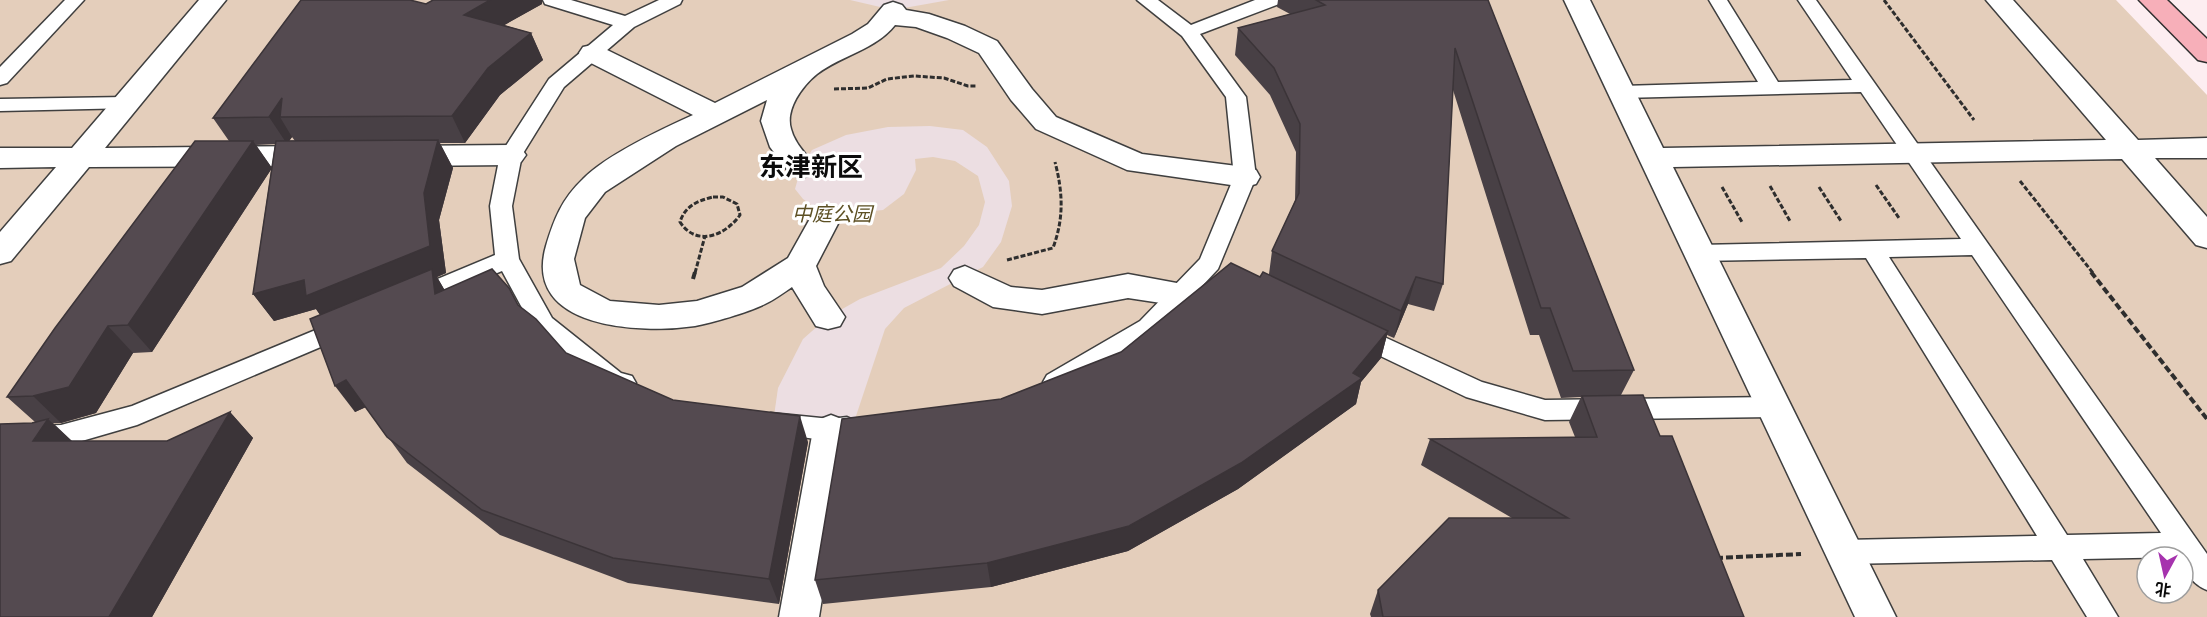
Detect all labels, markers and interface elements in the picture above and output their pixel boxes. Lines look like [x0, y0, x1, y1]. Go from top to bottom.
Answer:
district label: 东津新区 [759, 151, 863, 183]
park label: 中庭公园 [792, 202, 875, 226]
north arrow [2135, 545, 2195, 605]
text: 北 [2154, 579, 2172, 600]

